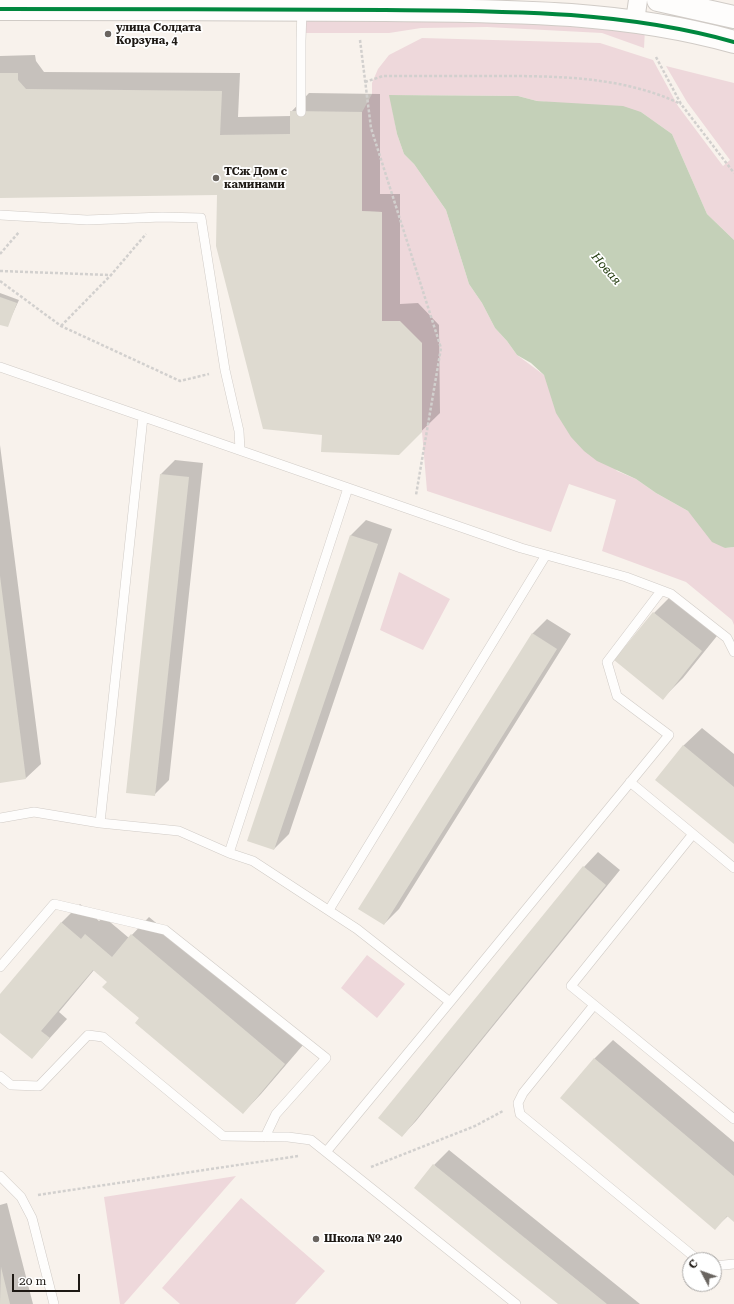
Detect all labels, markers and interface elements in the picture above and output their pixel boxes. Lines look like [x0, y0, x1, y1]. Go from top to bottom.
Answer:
place label: улица Солдата Корзуна, 4 [116, 21, 201, 47]
marker: улица Солдата Корзуна, 4 [103, 29, 113, 39]
place label: ТСж Дом с каминами [224, 165, 287, 191]
marker: ТСж Дом с каминами [211, 173, 221, 183]
water label: Новая [588, 250, 624, 288]
place label: Школа № 240 [324, 1232, 402, 1246]
marker: Школа № 240 [311, 1234, 321, 1244]
north arrow [682, 1252, 722, 1292]
text: С [686, 1257, 701, 1272]
scale bar [14, 1266, 82, 1292]
text: 20 m [19, 1274, 46, 1288]

